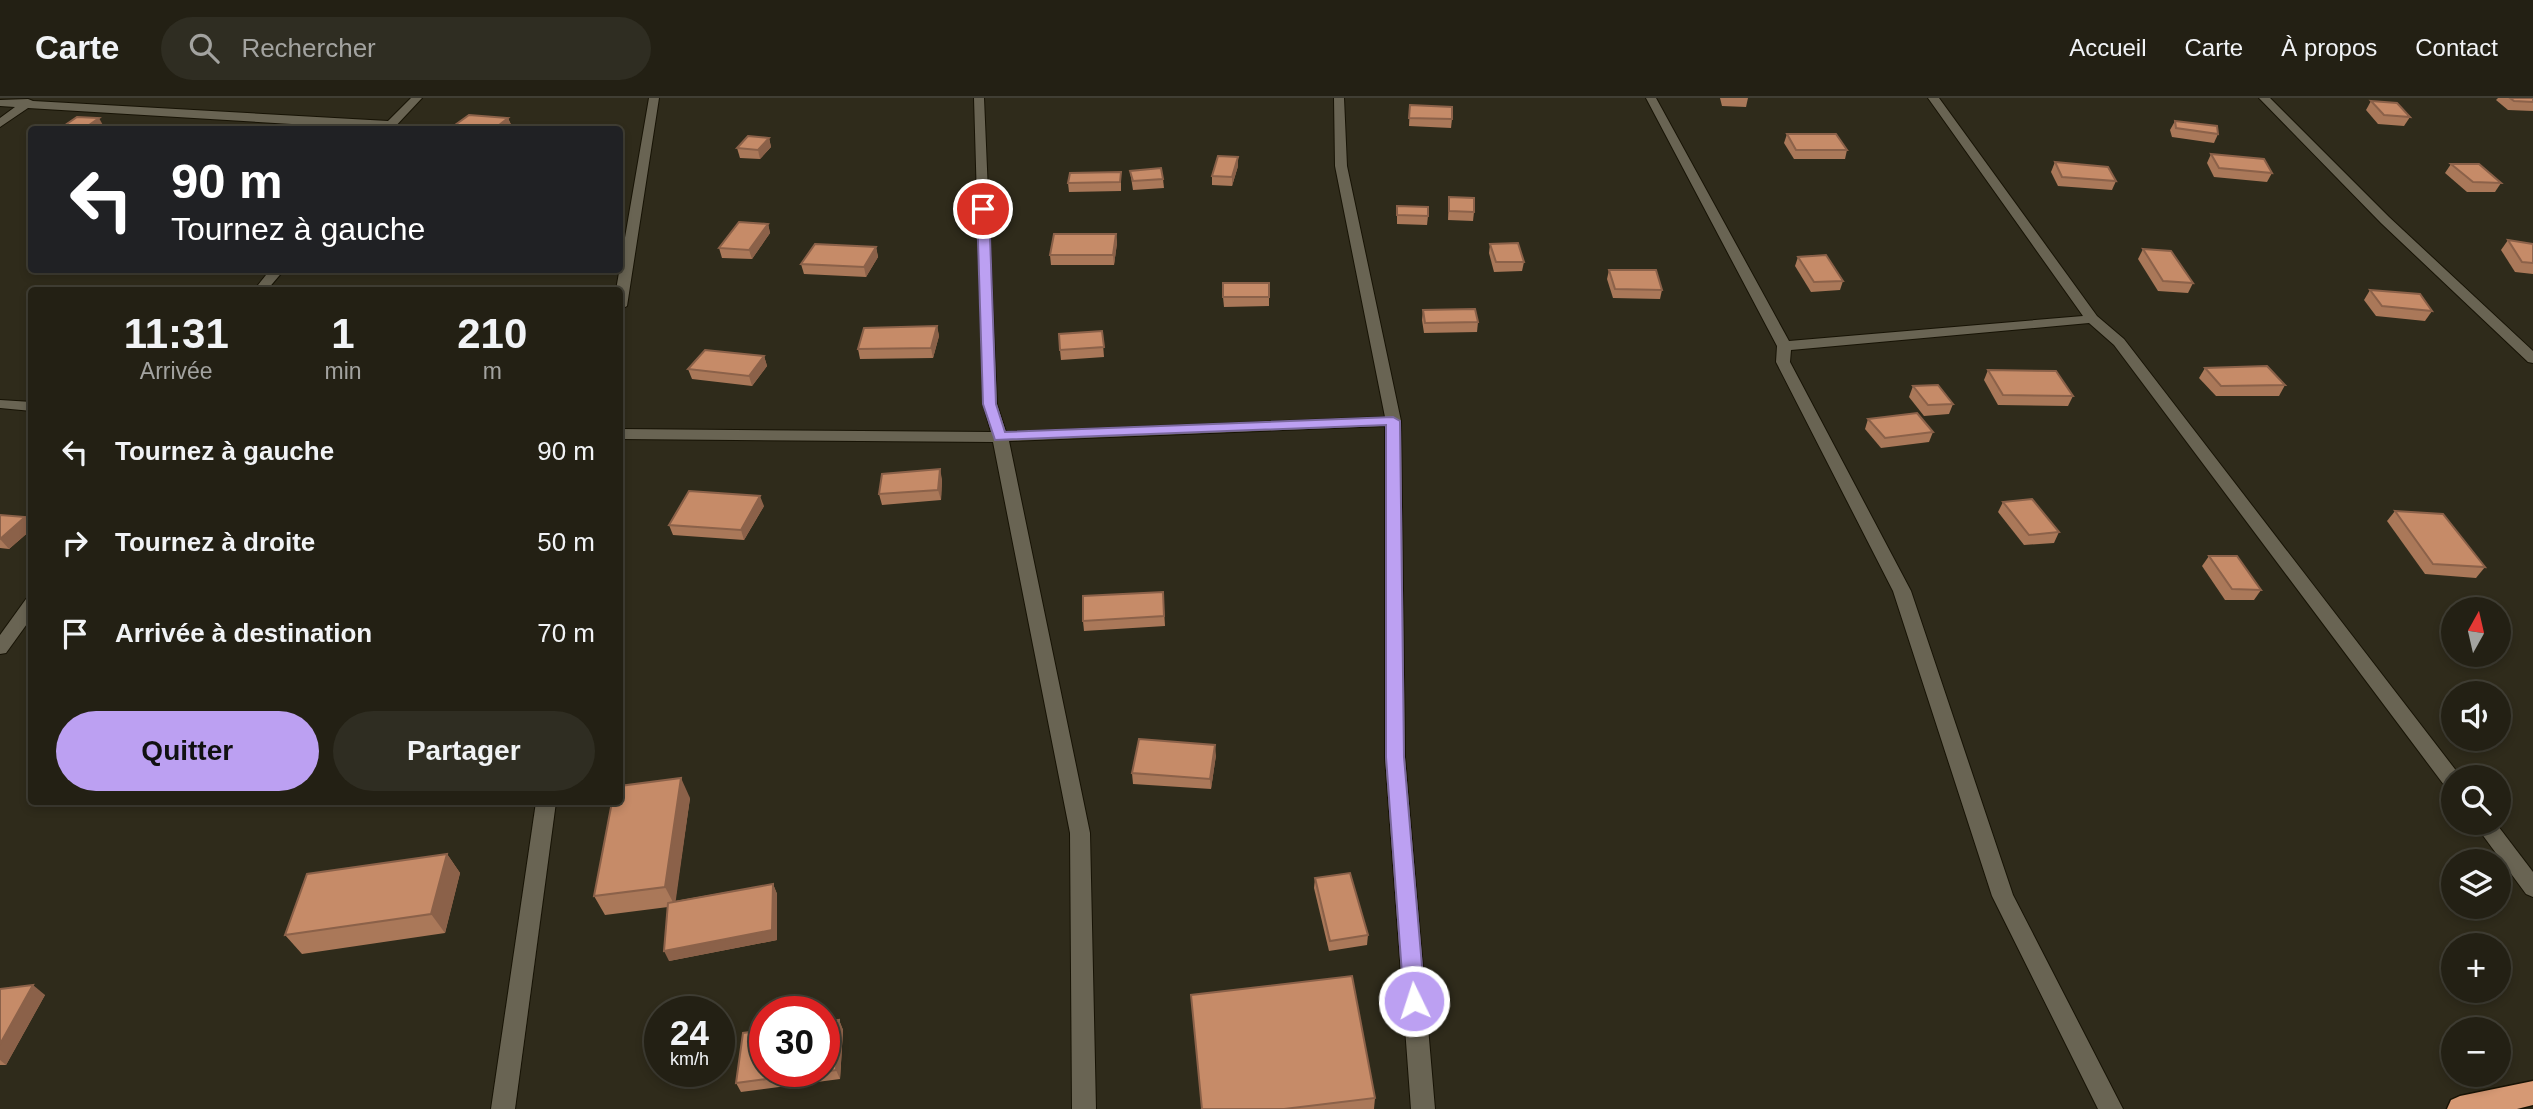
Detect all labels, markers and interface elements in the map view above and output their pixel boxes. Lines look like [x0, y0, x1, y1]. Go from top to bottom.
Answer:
search box [161, 17, 651, 80]
text: Carte [35, 29, 119, 66]
icon: search [185, 29, 223, 67]
text: Rechercher [241, 33, 376, 63]
text: Accueil [2069, 34, 2147, 61]
text: Carte [2185, 34, 2243, 61]
text: À propos [2281, 34, 2377, 61]
text: Contact [2415, 34, 2498, 61]
icon: left [56, 154, 147, 245]
text: 90 m [171, 154, 283, 208]
pin [953, 179, 1013, 239]
icon: arrive [964, 190, 1002, 228]
text: Tournez à gauche [171, 211, 425, 247]
text: 11:31 [124, 310, 229, 357]
text: 1 [331, 310, 355, 357]
text: 210 [457, 310, 527, 357]
text: Arrivée [140, 358, 213, 384]
text: min [324, 358, 362, 384]
text: m [483, 358, 502, 384]
icon: left [56, 433, 94, 471]
text: Tournez à gauche [115, 436, 334, 466]
text: 90 m [537, 436, 595, 466]
icon: right [56, 524, 94, 562]
text: Tournez à droite [115, 527, 315, 557]
text: 50 m [537, 527, 595, 557]
north arrow [2441, 597, 2511, 667]
map controls [2441, 597, 2511, 1087]
icon: arrive [56, 615, 94, 653]
text: Arrivée à destination [115, 618, 372, 648]
text: 70 m [537, 618, 595, 648]
button: sound [2441, 681, 2511, 751]
button: Quitter [56, 711, 319, 791]
button: Partager [333, 711, 595, 791]
button: search [2441, 765, 2511, 835]
button: layers [2441, 849, 2511, 919]
button: + [2441, 933, 2511, 1003]
position arrow [1377, 964, 1451, 1038]
speed limit sign: 30 [749, 996, 840, 1087]
text: 24 [670, 1013, 709, 1052]
button: − [2441, 1017, 2511, 1087]
text: km/h [670, 1049, 709, 1069]

